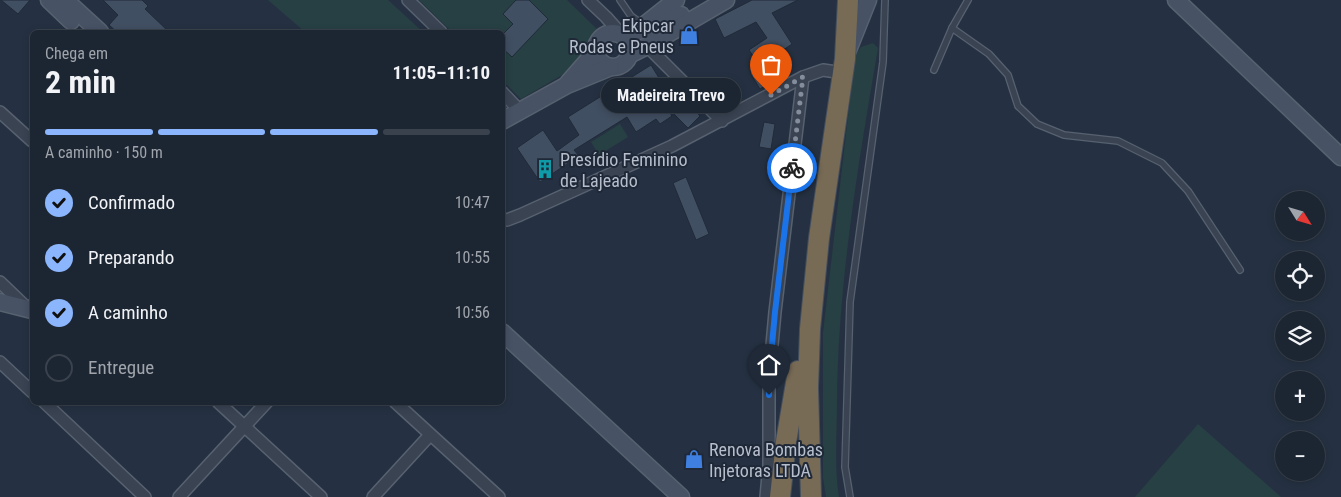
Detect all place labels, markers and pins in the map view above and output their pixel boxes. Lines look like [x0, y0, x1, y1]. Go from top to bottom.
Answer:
place label: Ekipcar Rodas e Pneus [569, 15, 675, 57]
shop icon: Ekipcar Rodas e Pneus [678, 24, 700, 46]
pin [750, 44, 792, 95]
callout: Madeireira Trevo [601, 78, 741, 112]
place label: Presídio Feminino de Lajeado [560, 149, 688, 191]
building icon: Presídio Feminino de Lajeado [534, 158, 556, 180]
pin [748, 344, 790, 395]
place label: Renova Bombas Injetoras LTDA [709, 439, 823, 481]
shop icon: Renova Bombas Injetoras LTDA [683, 448, 705, 470]

